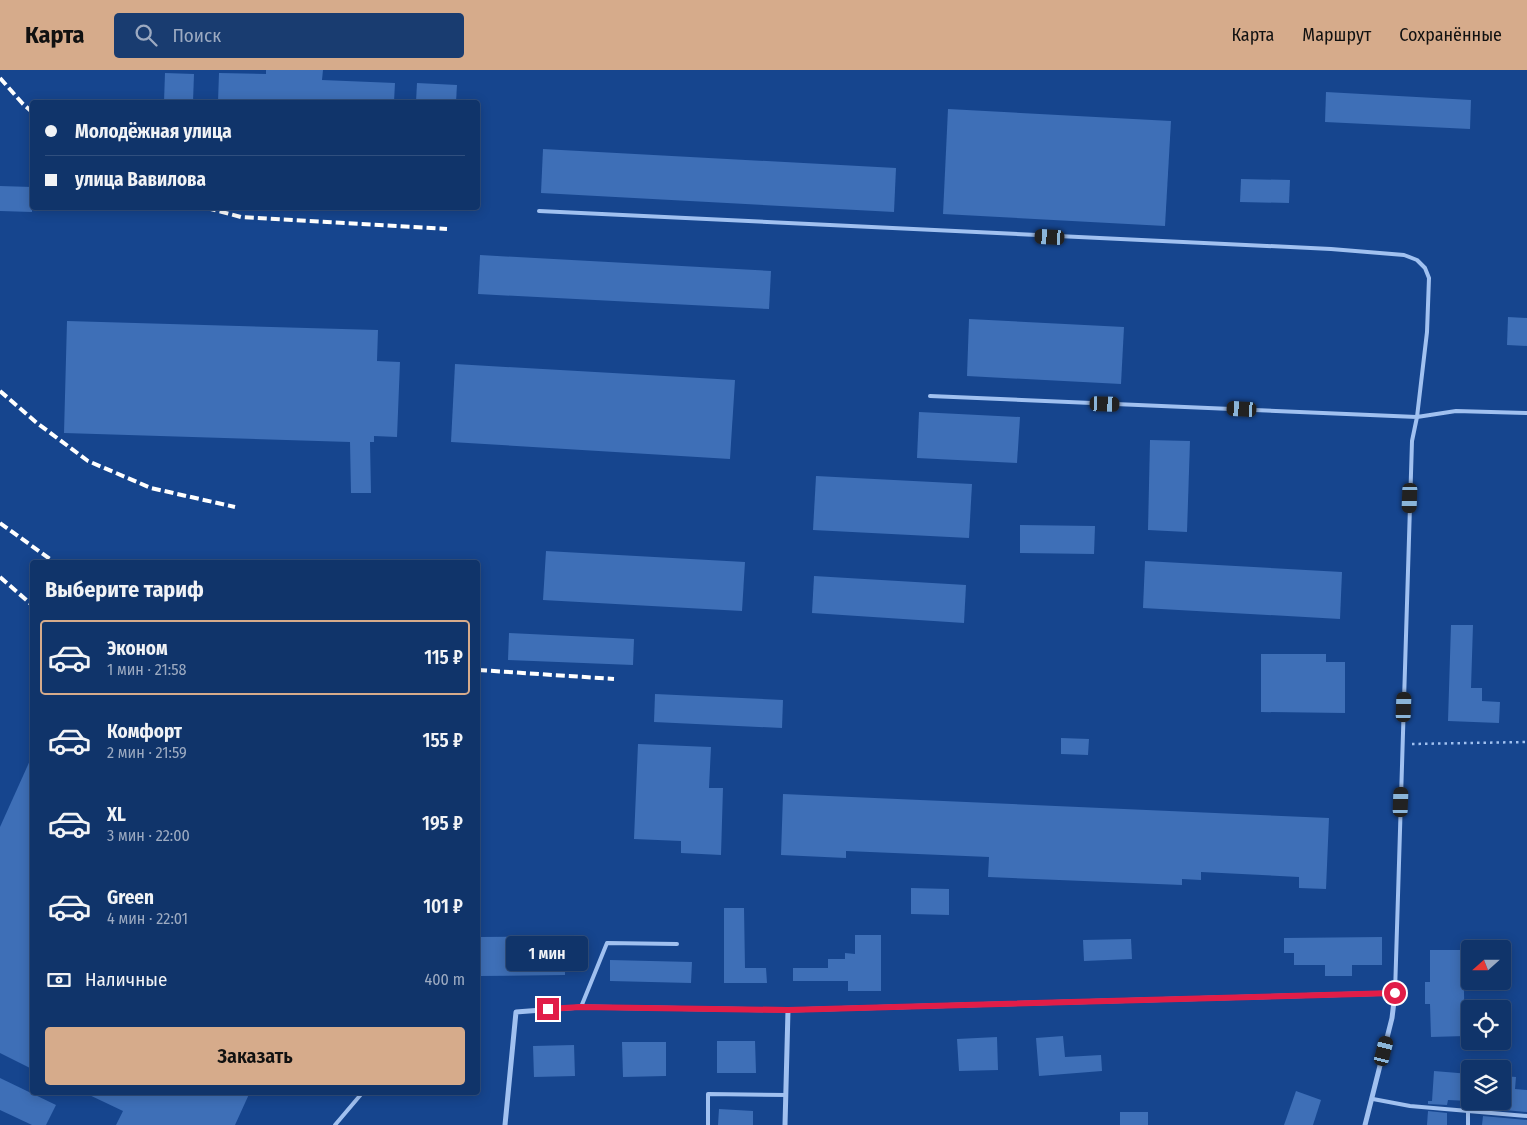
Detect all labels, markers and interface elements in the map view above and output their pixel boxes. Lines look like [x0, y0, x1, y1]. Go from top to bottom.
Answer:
search box [114, 13, 464, 58]
text: Карта [25, 21, 84, 49]
icon: search [132, 21, 160, 49]
text: Поиск [172, 24, 221, 47]
text: Карта [1231, 24, 1274, 46]
text: Маршрут [1302, 24, 1371, 46]
text: Сохранённые [1399, 24, 1502, 46]
text: Молодёжная улица [75, 120, 232, 143]
text: улица Вавилова [75, 168, 206, 191]
car [1034, 229, 1065, 245]
car [1089, 396, 1120, 412]
car [1226, 401, 1257, 417]
car [1401, 483, 1418, 513]
text: Выберите тариф [45, 576, 204, 603]
icon: car [47, 635, 92, 680]
text: Эконом [107, 637, 168, 660]
text: 115 ₽ [424, 646, 463, 669]
text: 1 мин · 21:58 [107, 660, 187, 679]
car [1395, 692, 1412, 722]
icon: car [47, 718, 92, 763]
text: Комфорт [107, 720, 182, 743]
text: 155 ₽ [423, 729, 463, 752]
text: 2 мин · 21:59 [107, 743, 187, 762]
car [1392, 787, 1409, 817]
icon: car [47, 801, 92, 846]
text: XL [107, 803, 126, 826]
text: 195 ₽ [422, 812, 463, 835]
text: 3 мин · 22:00 [107, 826, 190, 845]
icon: car [47, 884, 92, 929]
text: Green [107, 886, 154, 909]
text: 101 ₽ [423, 895, 463, 918]
text: 4 мин · 22:01 [107, 909, 188, 928]
callout: 1 мин [507, 936, 589, 972]
north arrow [1461, 940, 1511, 990]
map controls [1461, 940, 1511, 1110]
text: 1 мин [528, 944, 566, 963]
icon: cash [45, 966, 73, 994]
text: Наличные [85, 968, 167, 991]
text: 400 m [425, 970, 465, 989]
route start [1384, 982, 1406, 1004]
route end [537, 998, 559, 1020]
button: locate [1461, 1000, 1511, 1050]
button: Заказать [45, 1027, 465, 1085]
car [1373, 1035, 1394, 1067]
button: layers [1461, 1060, 1511, 1110]

